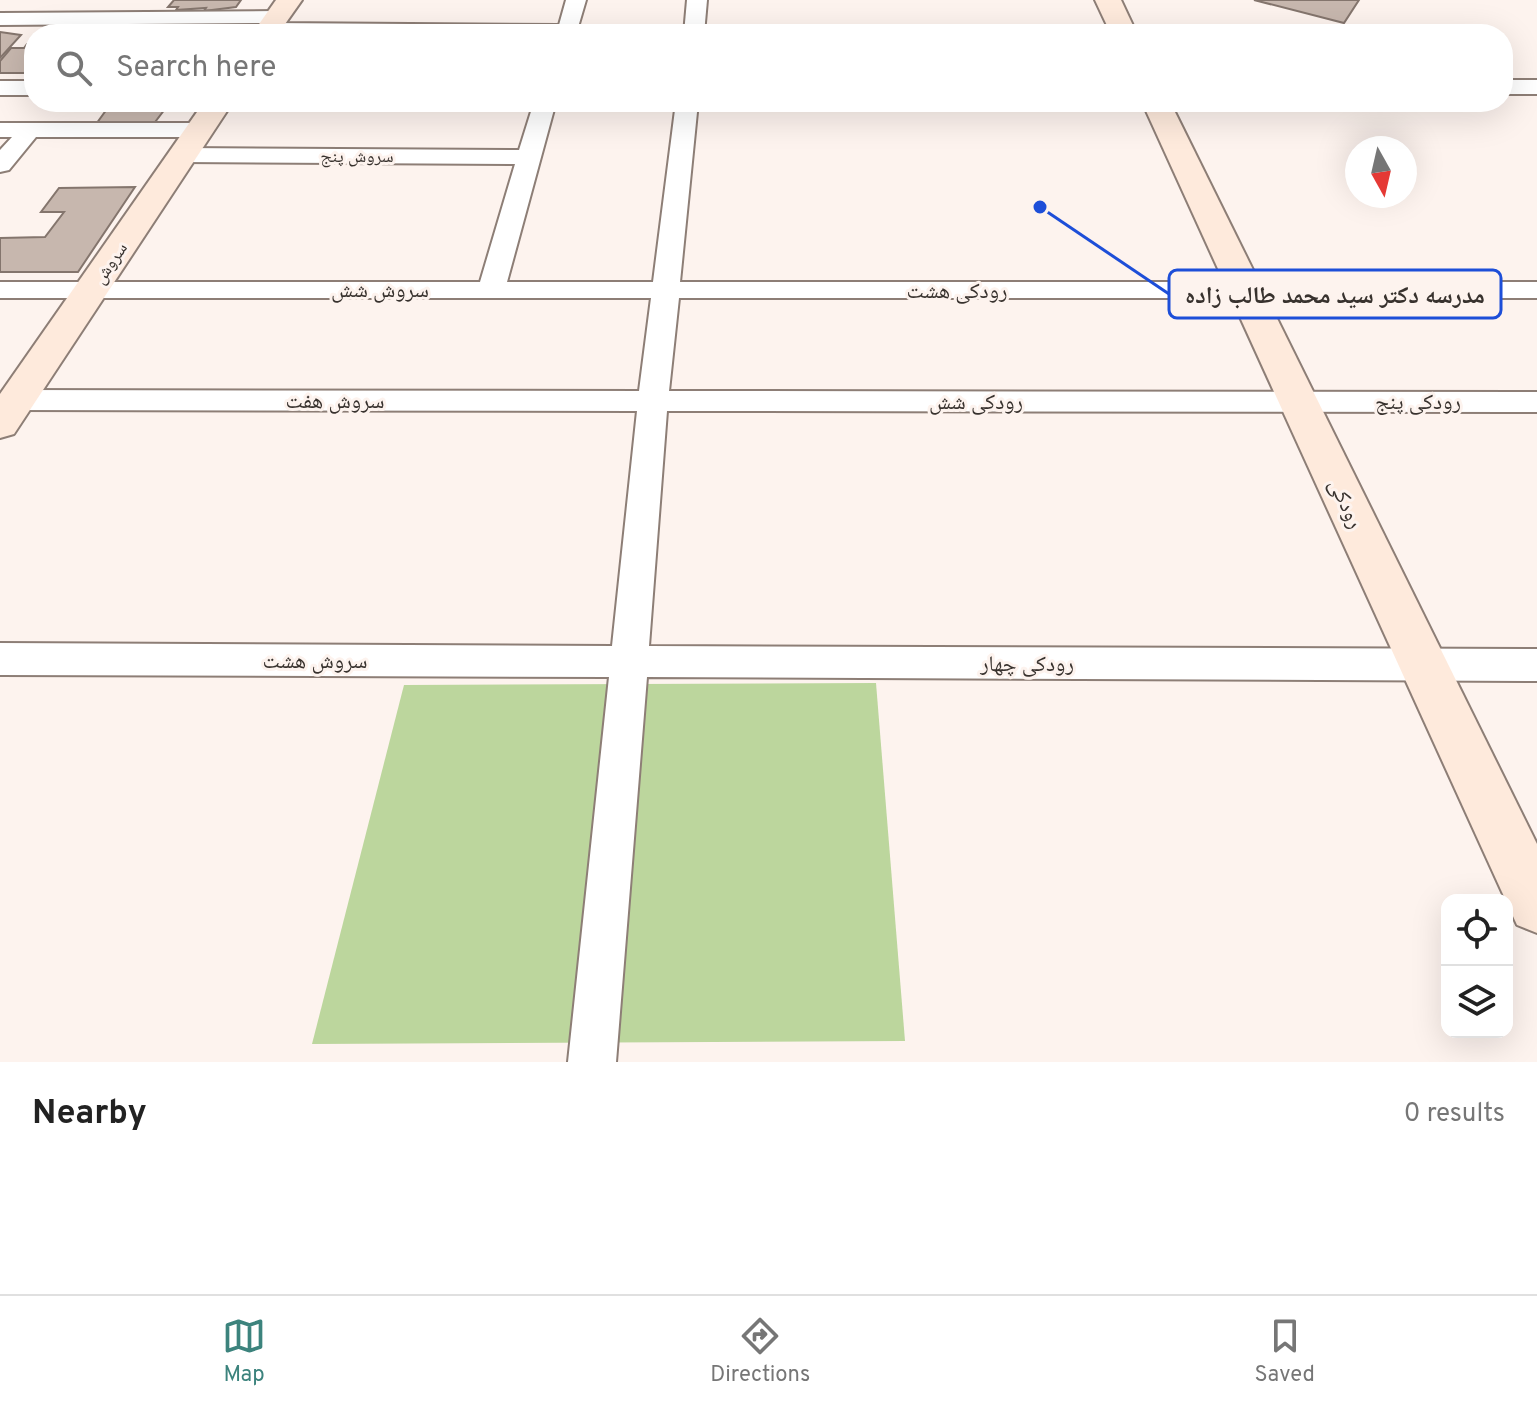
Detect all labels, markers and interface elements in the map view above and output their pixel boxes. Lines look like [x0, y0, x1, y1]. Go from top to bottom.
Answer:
search box [24, 24, 1513, 112]
icon: search [52, 46, 96, 90]
text: Search here [116, 50, 276, 87]
north arrow [1345, 136, 1417, 208]
street label: سروش پنج [320, 146, 394, 169]
street label: سروش [89, 238, 134, 289]
callout: مدرسه دکتر سید محمد طالب زاده [1169, 270, 1501, 318]
street label: سروش شش [331, 278, 429, 305]
street label: رودکی هشت [906, 279, 1008, 306]
text: مدرسه دکتر سید محمد طالب زاده [1185, 282, 1485, 312]
street label: سروش هفت [286, 389, 384, 416]
street label: رودکی شش [929, 390, 1023, 417]
street label: رودکی پنج [1375, 390, 1461, 417]
street label: رودکی [1321, 475, 1368, 533]
street label: سروش هشت [263, 649, 367, 676]
street label: رودکی چهار [979, 652, 1074, 679]
map controls [1441, 894, 1513, 1038]
button: locate [1441, 894, 1513, 966]
button: layers [1441, 966, 1513, 1038]
text: Nearby [32, 1093, 147, 1136]
text: 0 results [1404, 1098, 1505, 1131]
tab: Map [222, 1314, 266, 1389]
tab: Directions [710, 1314, 810, 1389]
tab: Saved [1254, 1314, 1315, 1389]

